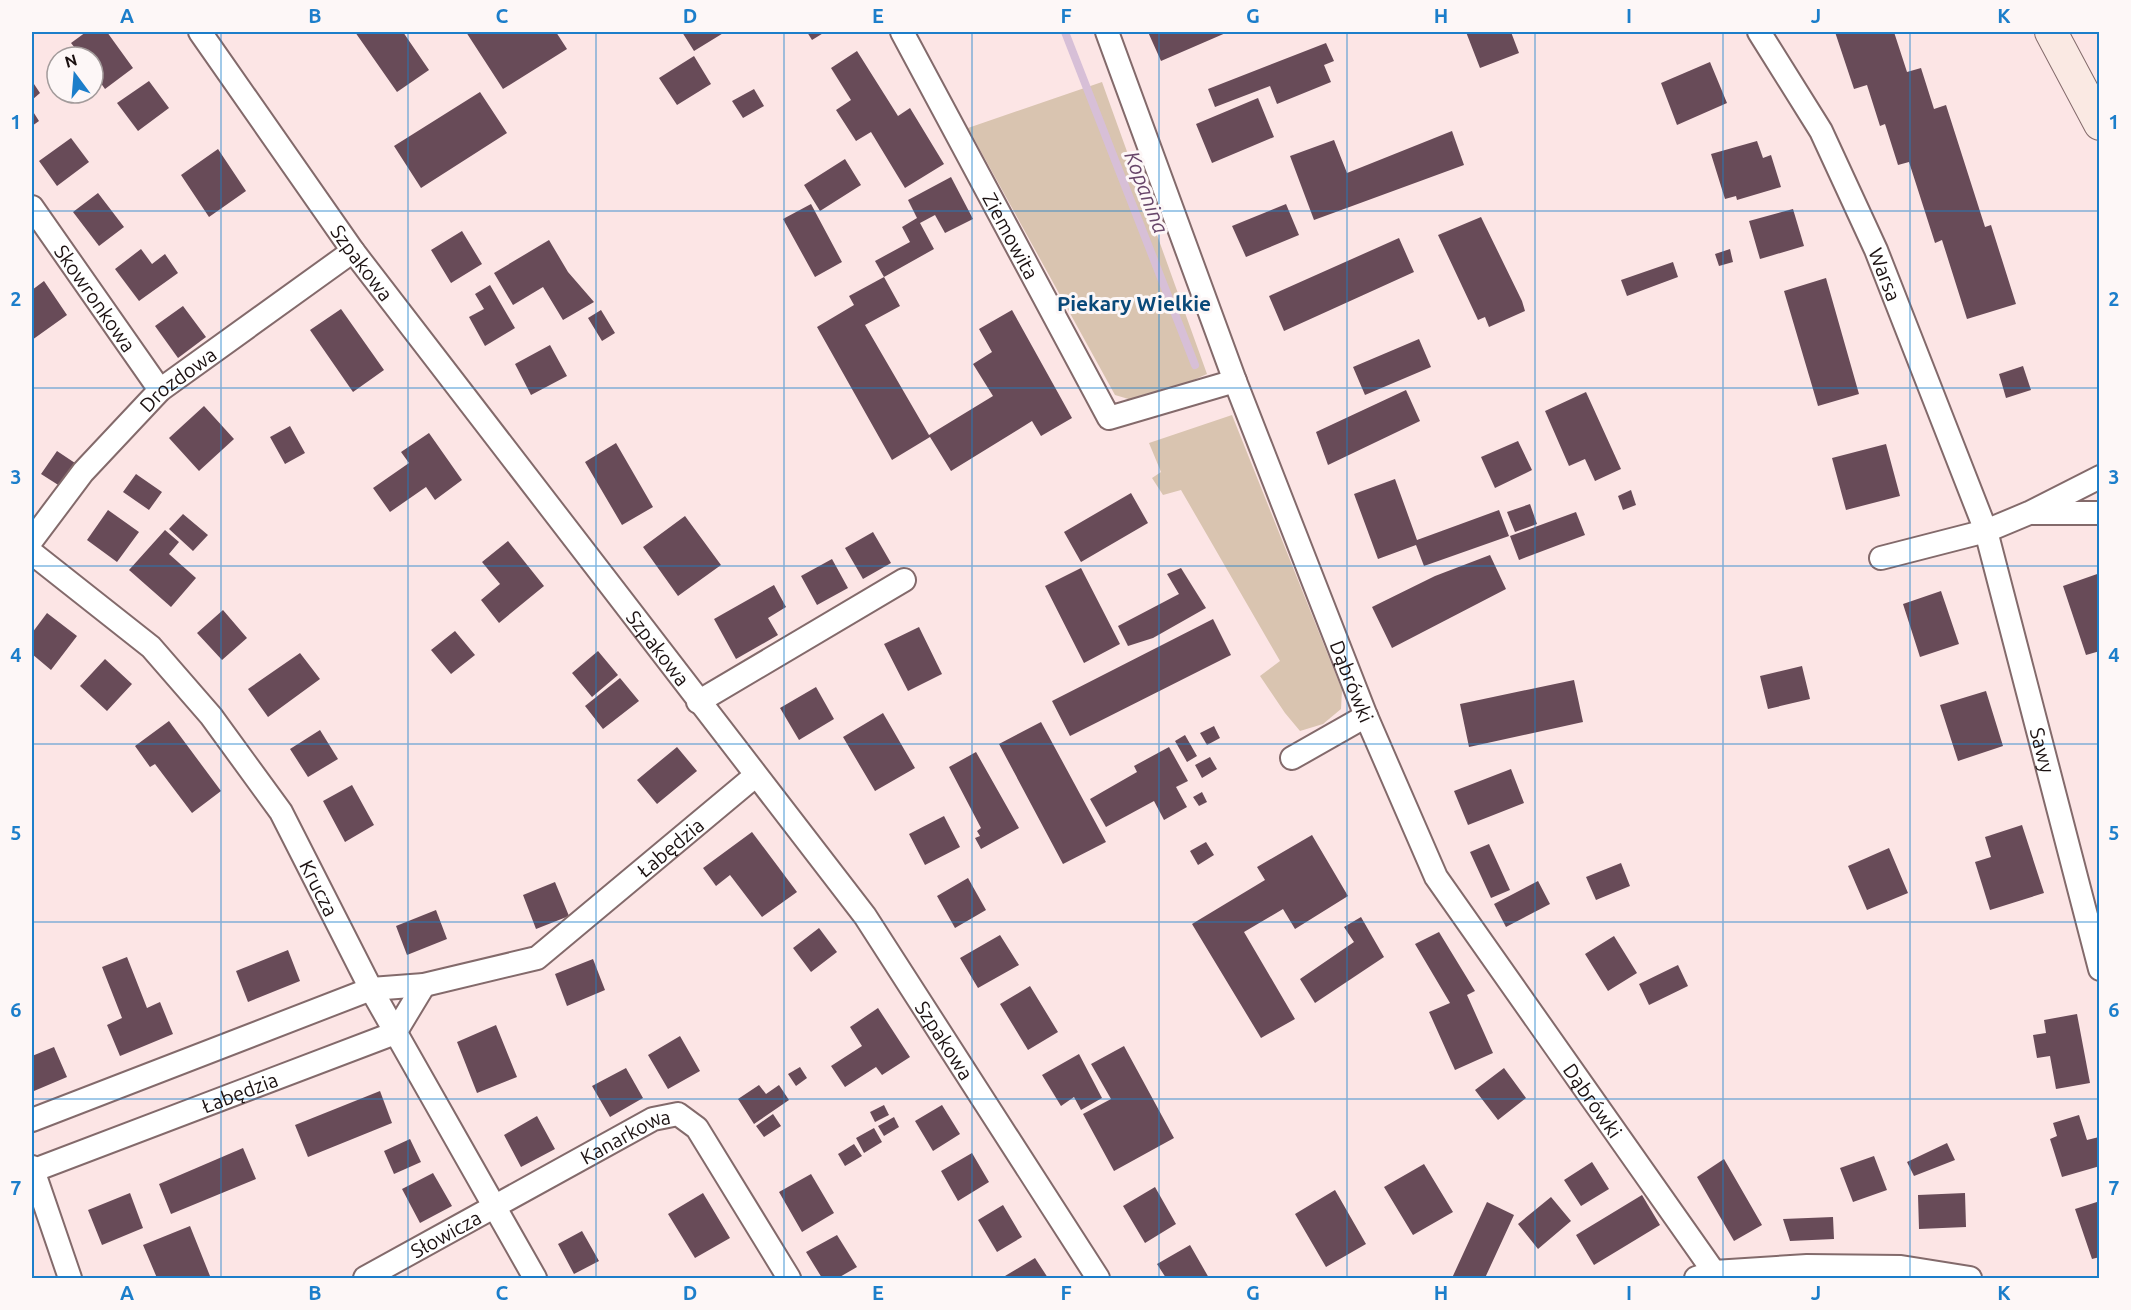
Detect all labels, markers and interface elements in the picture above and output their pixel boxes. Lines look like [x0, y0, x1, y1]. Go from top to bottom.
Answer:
text: A [120, 4, 134, 27]
text: B [308, 4, 322, 27]
text: C [496, 4, 509, 27]
text: D [683, 4, 697, 27]
text: E [872, 4, 884, 27]
text: F [1060, 4, 1072, 27]
text: G [1246, 4, 1260, 27]
text: H [1434, 4, 1448, 27]
text: I [1626, 4, 1632, 27]
text: J [1811, 4, 1821, 27]
text: K [1997, 4, 2011, 27]
north arrow [45, 45, 105, 105]
text: N [63, 50, 79, 71]
text: 1 [10, 110, 22, 133]
text: 1 [2108, 110, 2120, 133]
water label: Kopanina [1120, 147, 1174, 237]
street label: Ziemowita [979, 188, 1044, 283]
street label: Szpakowa [327, 220, 398, 305]
street label: Skowronkowa [50, 240, 141, 356]
street label: Warsa [1865, 245, 1906, 304]
text: 2 [10, 287, 22, 310]
text: 2 [2108, 287, 2120, 310]
district label: Piekary Wielkie [1057, 291, 1211, 315]
street label: Drozdowa [134, 342, 220, 416]
text: 3 [10, 465, 22, 488]
text: 3 [2108, 465, 2120, 488]
street label: Szpakowa [622, 606, 695, 690]
street label: Dąbrówki [1326, 637, 1379, 726]
text: 4 [10, 643, 22, 666]
text: 4 [2108, 643, 2120, 666]
street label: Sawy [2026, 725, 2060, 776]
street label: Łabędzia [632, 813, 708, 881]
text: 5 [10, 821, 22, 844]
text: 5 [2108, 821, 2120, 844]
street label: Krucza [296, 856, 343, 920]
street label: Szpakowa [911, 997, 979, 1084]
text: 6 [10, 998, 22, 1021]
text: 6 [2108, 998, 2120, 1021]
street label: Dąbrówki [1559, 1059, 1627, 1142]
street label: Łabędzia [198, 1067, 281, 1117]
street label: Kanarkowa [576, 1104, 672, 1168]
text: 7 [10, 1176, 22, 1199]
text: 7 [2108, 1176, 2120, 1199]
street label: Słowicza [406, 1205, 485, 1262]
text: A [120, 1281, 134, 1304]
text: B [308, 1281, 322, 1304]
text: C [496, 1281, 509, 1304]
text: D [683, 1281, 697, 1304]
text: E [872, 1281, 884, 1304]
text: F [1060, 1281, 1072, 1304]
text: G [1246, 1281, 1260, 1304]
text: H [1434, 1281, 1448, 1304]
text: I [1626, 1281, 1632, 1304]
text: J [1811, 1281, 1821, 1304]
text: K [1997, 1281, 2011, 1304]

